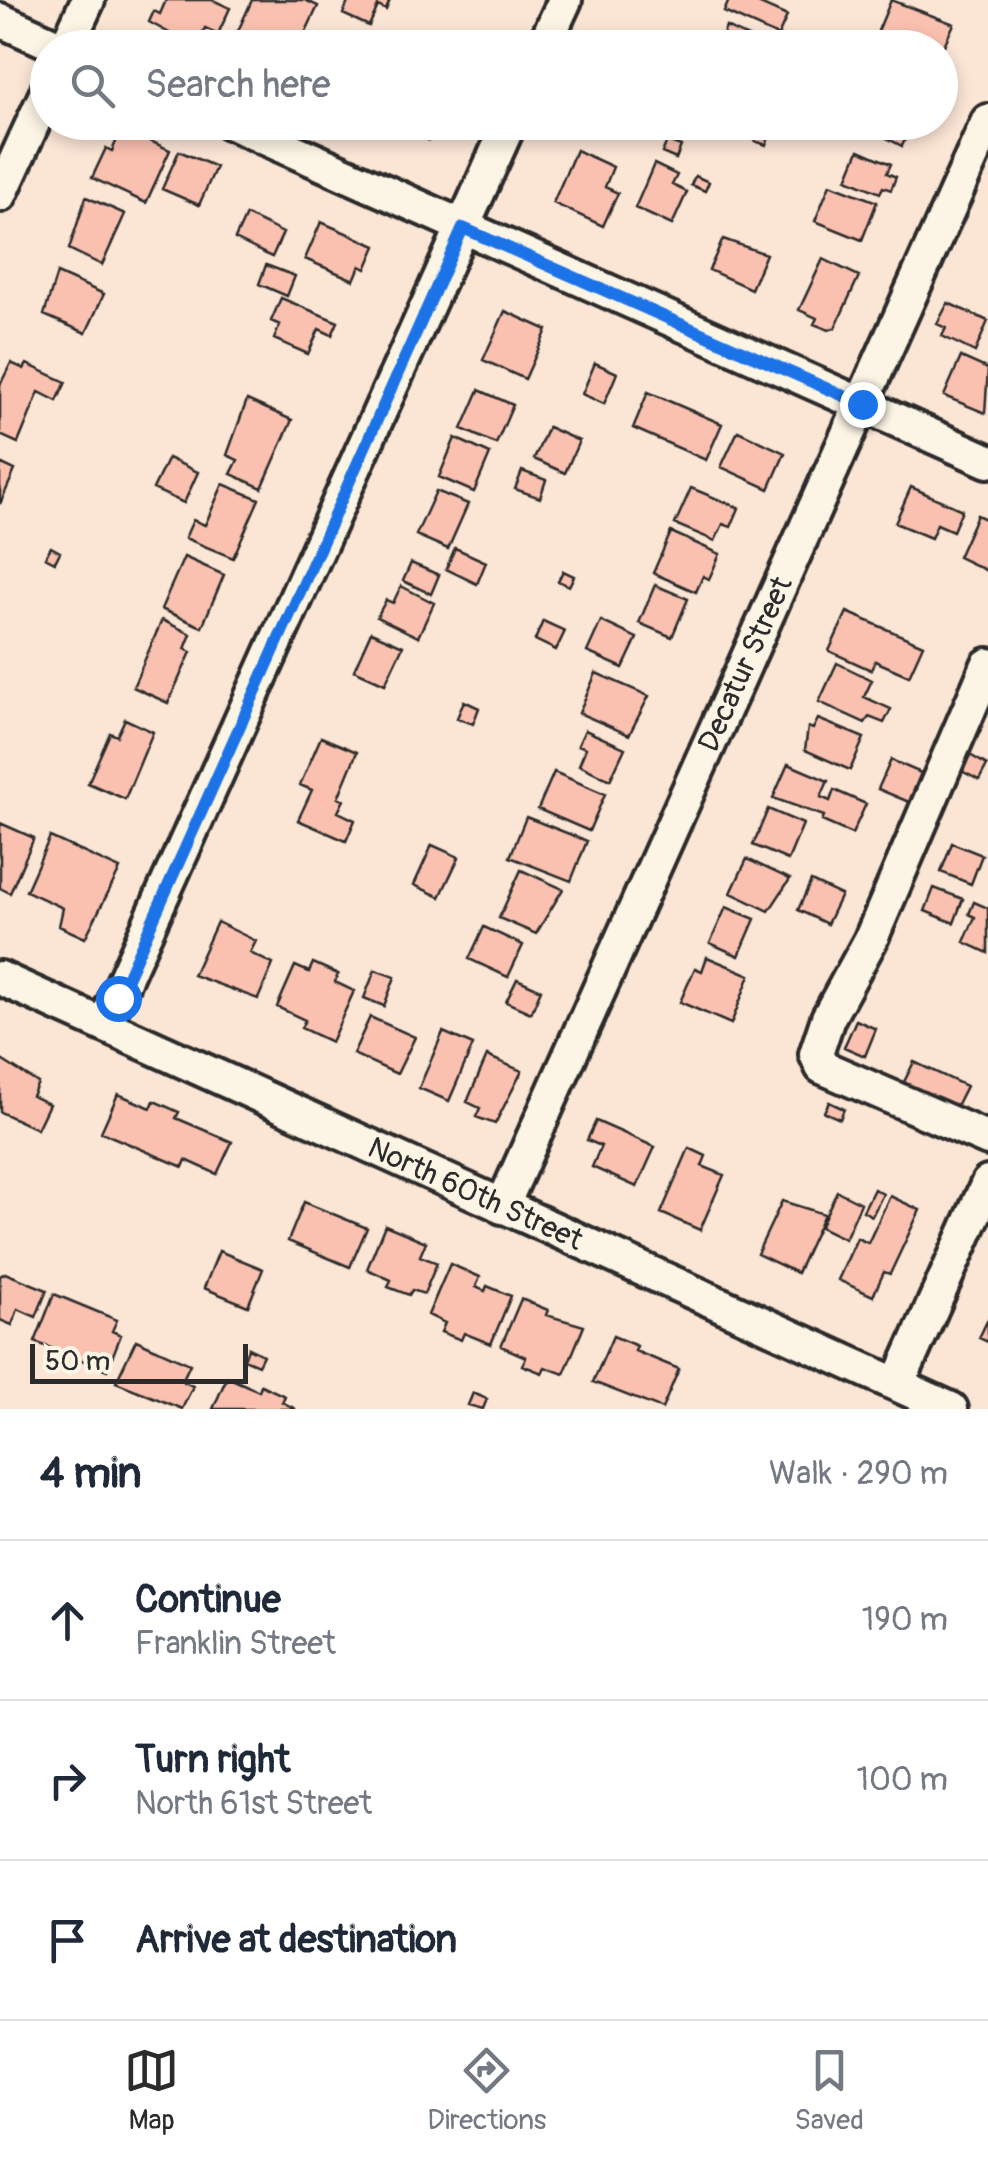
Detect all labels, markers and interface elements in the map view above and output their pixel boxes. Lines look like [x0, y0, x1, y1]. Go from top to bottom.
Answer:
search box [30, 30, 958, 140]
icon: search [65, 58, 120, 113]
text: Search here [145, 61, 331, 109]
route end [840, 382, 886, 428]
street label: Decatur Street [690, 570, 801, 757]
route start [96, 976, 142, 1022]
street label: North 60th Street [362, 1129, 590, 1259]
scale bar [30, 1339, 248, 1384]
text: 50 m [45, 1344, 110, 1379]
text: 4 min [40, 1448, 142, 1500]
text: Walk · 290 m [769, 1454, 948, 1494]
text: Continue [135, 1576, 281, 1624]
icon: ahead [40, 1593, 95, 1648]
text: 190 m [862, 1600, 948, 1640]
text: Franklin Street [135, 1624, 336, 1664]
text: Turn right [135, 1736, 290, 1784]
icon: right [40, 1753, 95, 1808]
text: 100 m [856, 1760, 948, 1800]
text: North 61st Street [135, 1784, 372, 1824]
icon: arrive [40, 1913, 95, 1968]
text: Arrive at destination [135, 1916, 457, 1964]
tab: Map [124, 2043, 179, 2138]
tab: Directions [427, 2043, 546, 2138]
tab: Saved [794, 2043, 864, 2138]

